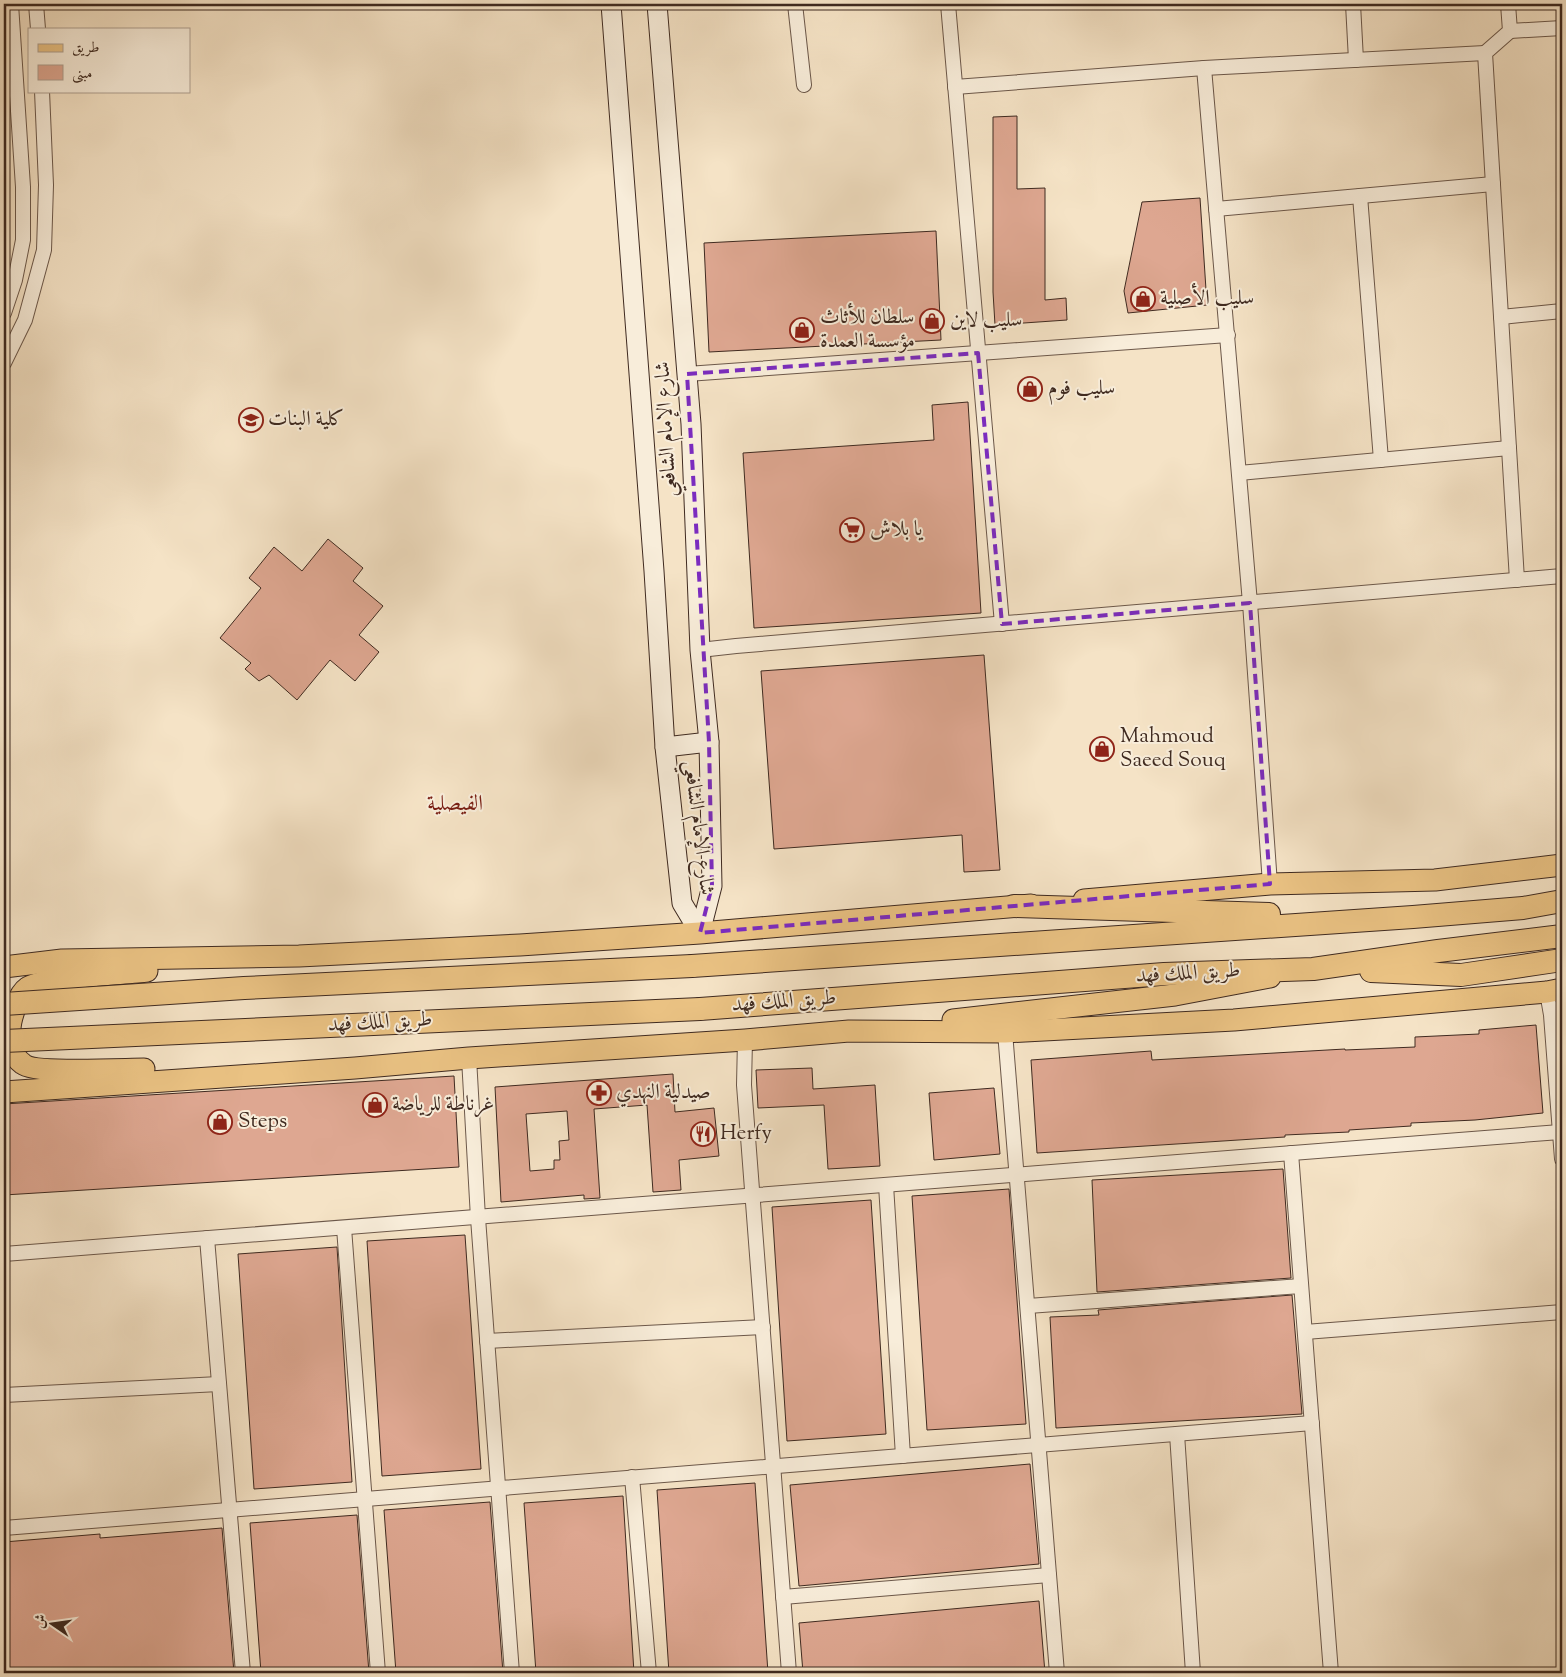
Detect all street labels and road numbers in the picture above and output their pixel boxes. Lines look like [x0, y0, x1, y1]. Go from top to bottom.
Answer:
street label: شارع الإمام الشافعي [648, 360, 688, 497]
street label: شارع الإمام الشافعي [673, 759, 721, 897]
street label: طريق الملك فهد [1135, 956, 1241, 992]
street label: طريق الملك فهد [731, 983, 837, 1021]
street label: طريق الملك فهد [327, 1005, 433, 1041]

